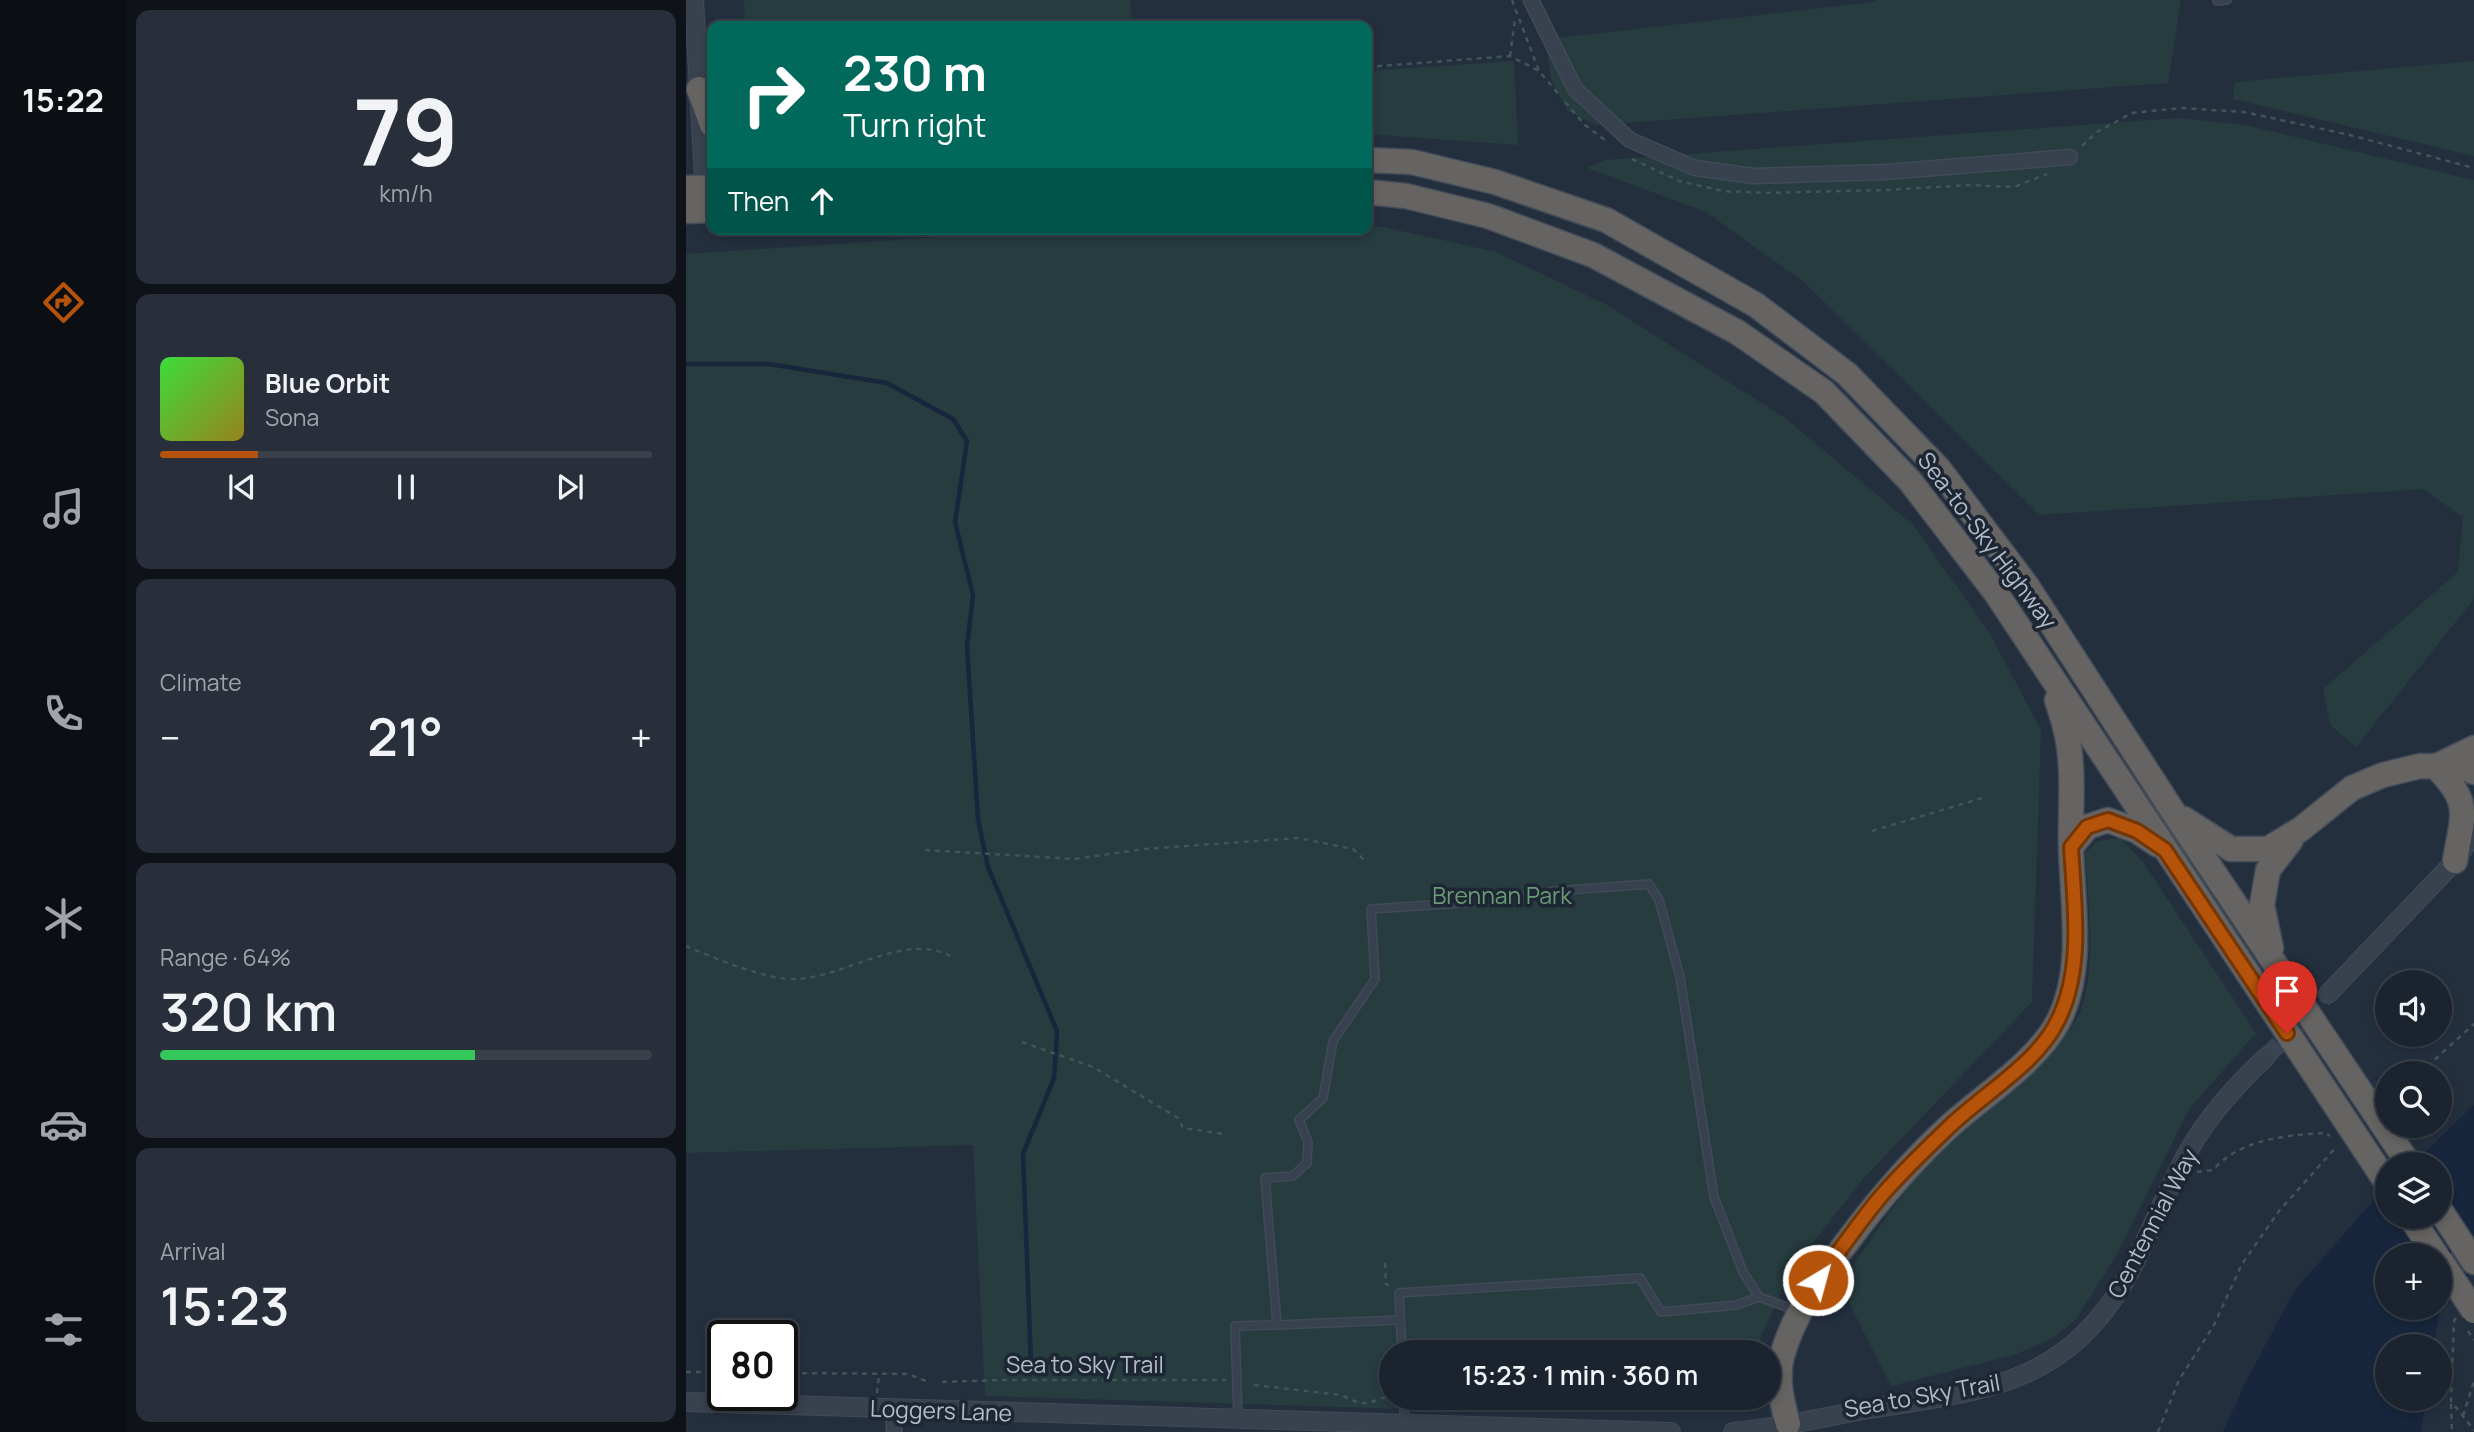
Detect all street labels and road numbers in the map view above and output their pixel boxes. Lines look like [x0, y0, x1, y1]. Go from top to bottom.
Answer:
street label: Sea-to-Sky Highway [1911, 445, 2065, 635]
street label: Centennial Way [2099, 1143, 2205, 1303]
street label: Sea to Sky Trail [1006, 1348, 1164, 1380]
street label: Sea to Sky Trail [1841, 1366, 2003, 1424]
street label: Loggers Lane [869, 1392, 1013, 1428]

